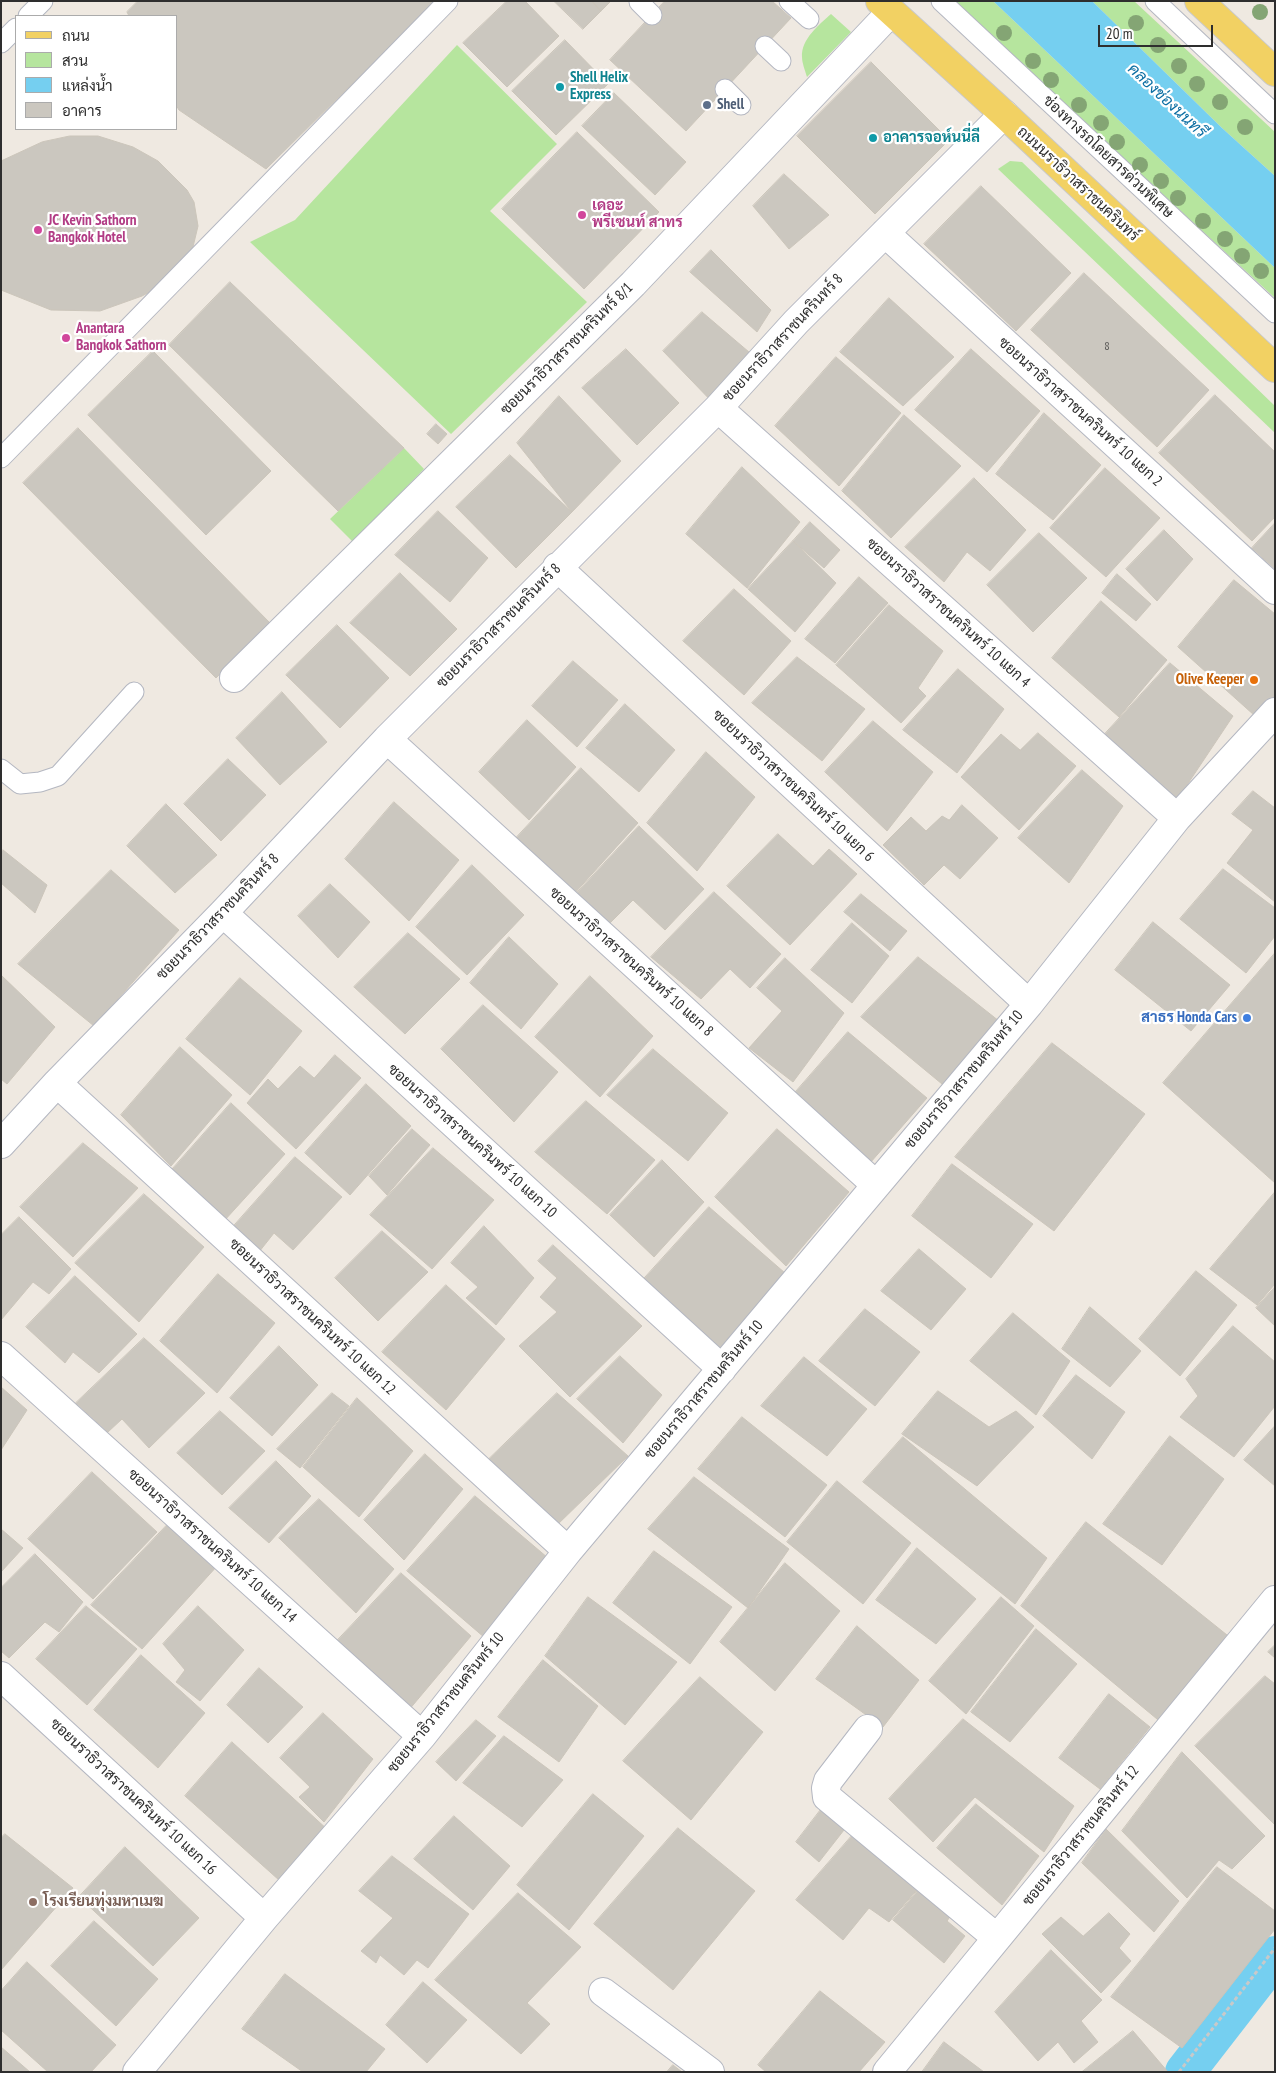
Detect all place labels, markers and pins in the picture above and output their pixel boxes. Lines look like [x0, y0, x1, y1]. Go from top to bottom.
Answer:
place label: Shell Helix Express [570, 69, 628, 104]
marker: Shell Helix Express [554, 81, 566, 93]
place label: Shell [717, 96, 744, 114]
marker: Shell [701, 99, 713, 111]
place label: อาคารจอห์นนี่ลี [883, 129, 980, 147]
marker: อาคารจอห์นนี่ลี [867, 132, 879, 144]
place label: เดอะ พรีเซนท์ สาทร [592, 197, 683, 232]
marker: เดอะ พรีเซนท์ สาทร [576, 209, 588, 221]
place label: JC Kevin Sathorn Bangkok Hotel [48, 212, 137, 247]
marker: JC Kevin Sathorn Bangkok Hotel [32, 224, 44, 236]
place label: Anantara Bangkok Sathorn [76, 320, 167, 355]
marker: Anantara Bangkok Sathorn [60, 332, 72, 344]
place label: Olive Keeper [1176, 671, 1244, 689]
marker: Olive Keeper [1248, 674, 1260, 686]
place label: สาธร Honda Cars [1141, 1009, 1237, 1027]
marker: สาธร Honda Cars [1241, 1012, 1253, 1024]
place label: โรงเรียนทุ่งมหาเมฆ [43, 1893, 163, 1911]
marker: โรงเรียนทุ่งมหาเมฆ [27, 1896, 39, 1908]

